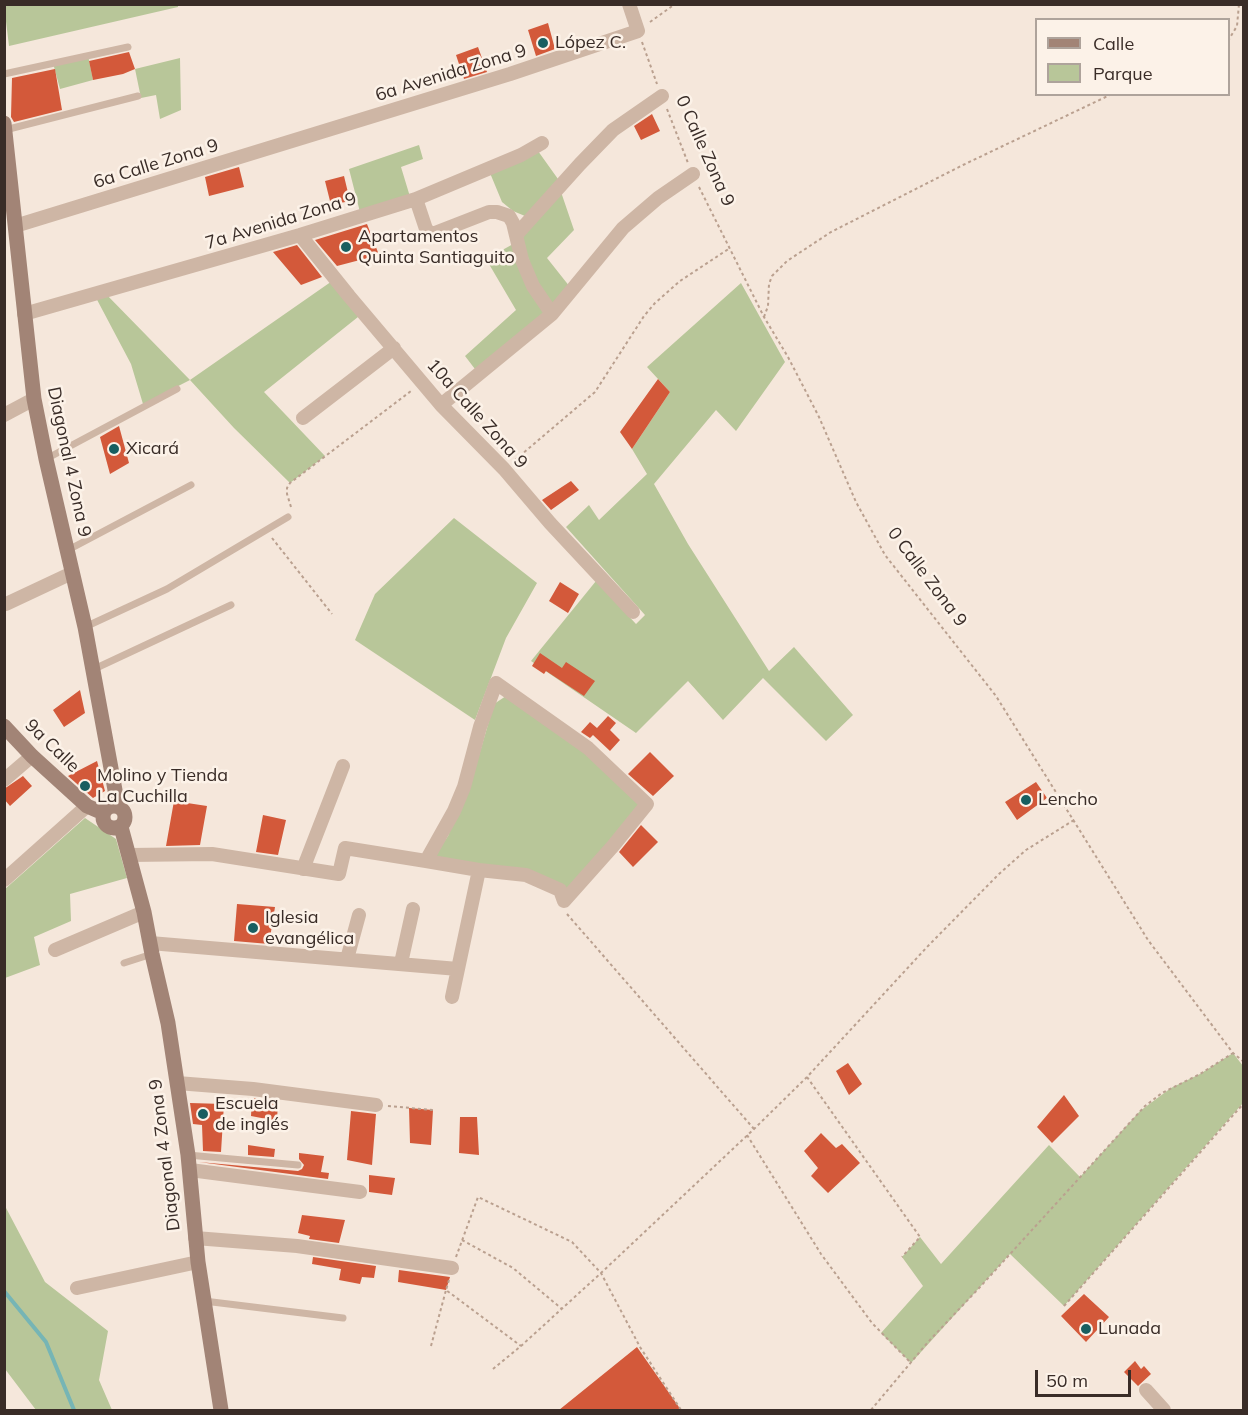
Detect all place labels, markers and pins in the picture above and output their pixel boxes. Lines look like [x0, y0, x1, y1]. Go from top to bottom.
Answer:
place label: López C. [555, 32, 626, 54]
marker: López C. [536, 36, 550, 50]
place label: Apartamentos Quinta Santiaguito [358, 226, 515, 268]
marker: Apartamentos Quinta Santiaguito [339, 240, 353, 254]
place label: Xicará [126, 438, 179, 460]
marker: Xicará [107, 442, 121, 456]
place label: Molino y Tienda La Cuchilla [97, 765, 228, 808]
marker: Molino y Tienda La Cuchilla [78, 779, 92, 793]
place label: Lencho [1038, 789, 1098, 811]
marker: Lencho [1019, 793, 1033, 807]
place label: Iglesia evangélica [265, 907, 354, 950]
marker: Iglesia evangélica [246, 921, 260, 935]
place label: Escuela de inglés [215, 1093, 289, 1136]
marker: Escuela de inglés [196, 1107, 210, 1121]
place label: Lunada [1098, 1318, 1161, 1340]
marker: Lunada [1079, 1322, 1093, 1336]

